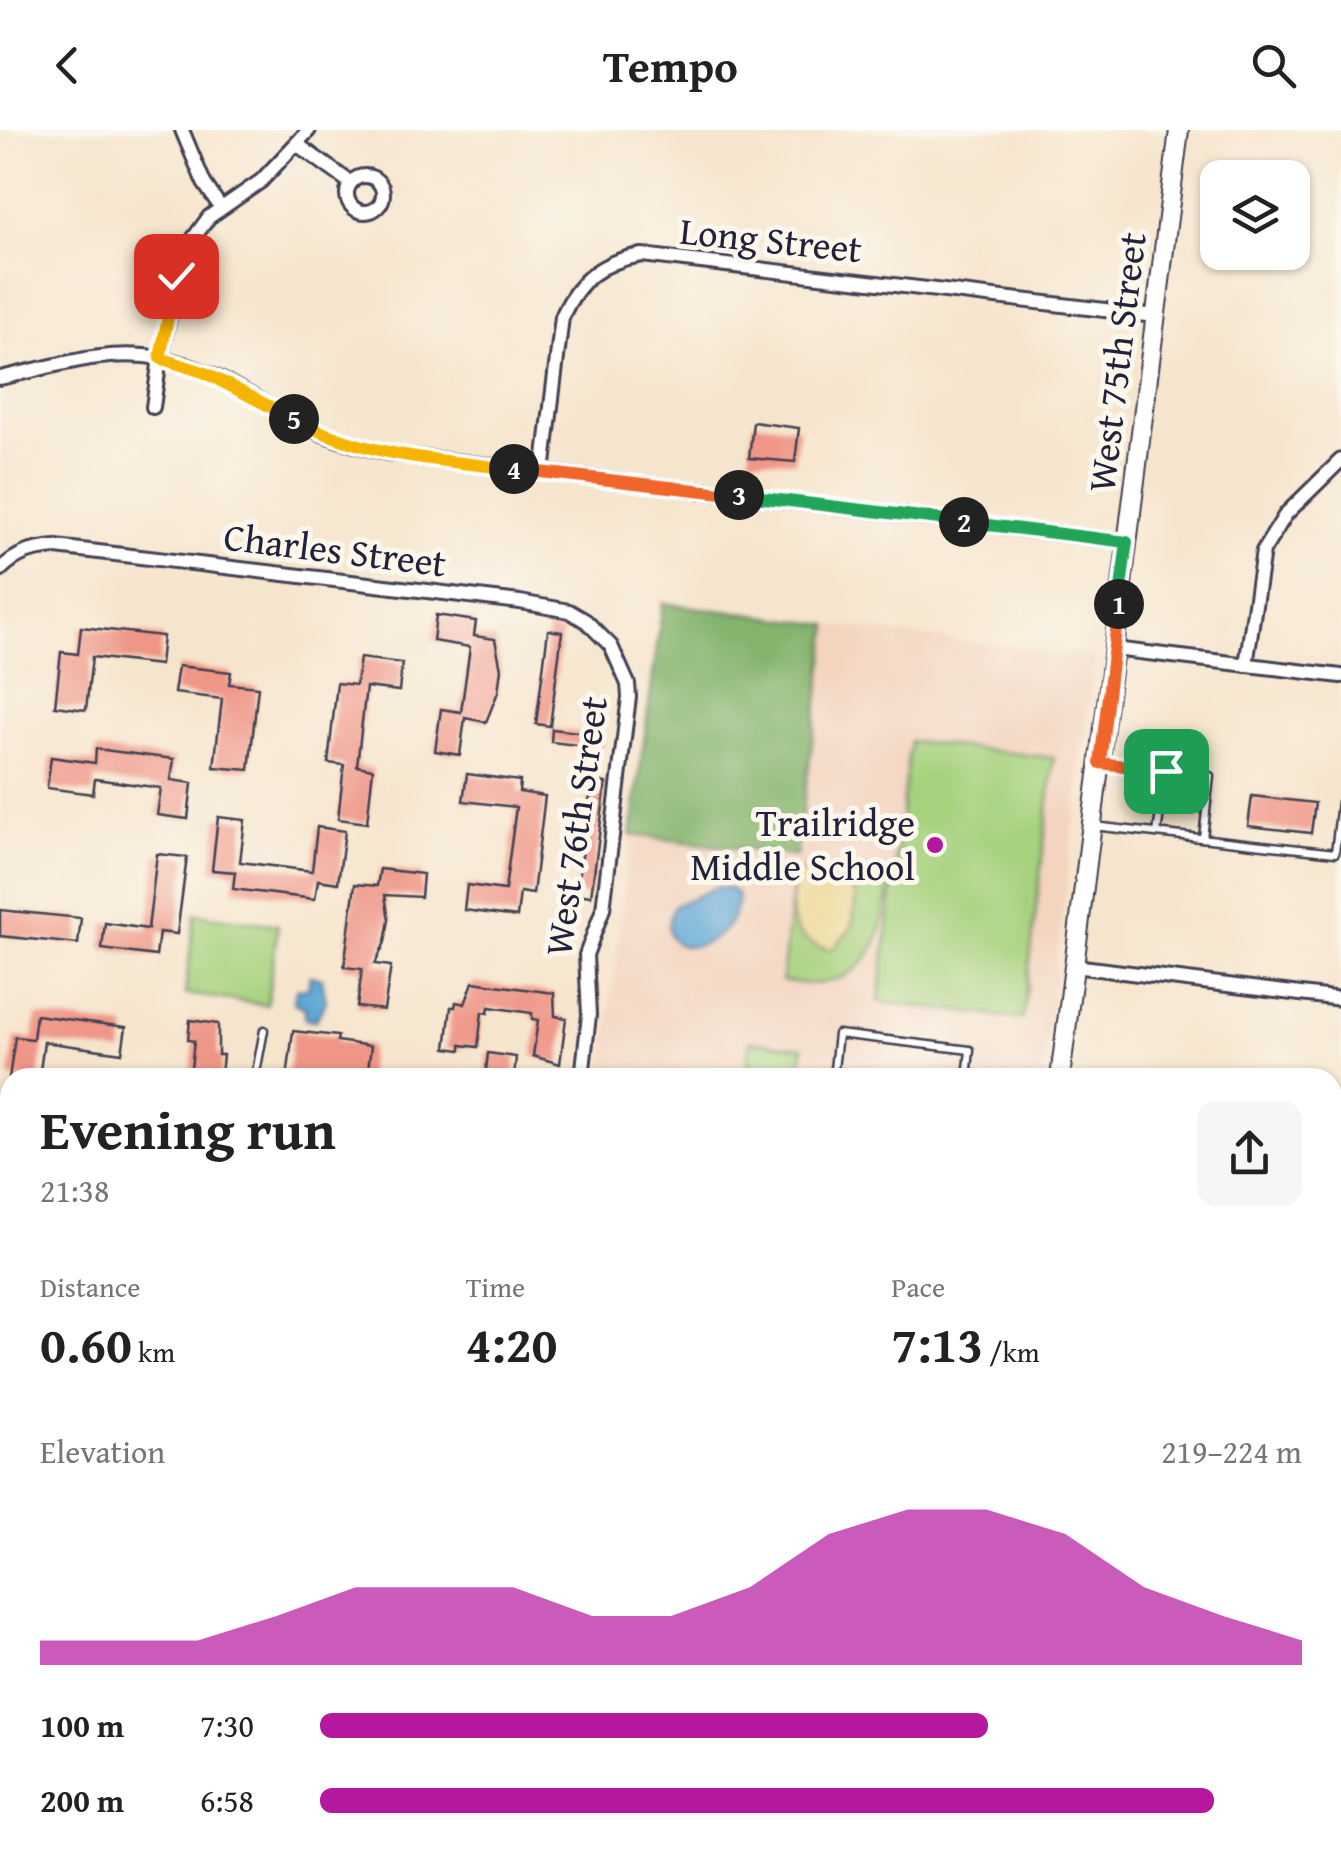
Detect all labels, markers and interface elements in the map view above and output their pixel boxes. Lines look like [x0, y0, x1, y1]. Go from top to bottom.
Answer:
text: Tempo [603, 33, 738, 98]
icon: back [40, 38, 95, 93]
icon: search [1246, 38, 1301, 93]
map controls [1200, 160, 1310, 270]
button: layers [1200, 160, 1310, 270]
street label: Long Street [677, 202, 865, 276]
street label: West 75th Street [1072, 229, 1160, 495]
pin [134, 234, 219, 319]
icon: check [149, 249, 204, 304]
pin: 5 [269, 394, 319, 444]
text: 5 [287, 398, 301, 439]
pin: 4 [489, 444, 539, 494]
text: 4 [507, 448, 521, 489]
pin: 3 [714, 470, 764, 520]
text: 3 [732, 474, 746, 515]
pin: 2 [939, 497, 989, 547]
text: 2 [957, 501, 971, 542]
street label: Charles Street [221, 508, 450, 590]
pin: 1 [1094, 579, 1144, 629]
text: 1 [1112, 583, 1126, 624]
street label: West 76th Street [529, 693, 621, 959]
pin [1124, 729, 1209, 814]
icon: arrive [1139, 744, 1194, 799]
place label: Trailridge Middle School [690, 794, 915, 894]
marker: Trailridge Middle School [924, 834, 946, 856]
text: Evening run [40, 1089, 336, 1169]
button: share [1197, 1101, 1302, 1206]
text: 21:38 [40, 1167, 109, 1214]
text: Distance [40, 1266, 140, 1307]
text: Time [466, 1266, 525, 1307]
text: Pace [891, 1266, 945, 1307]
text: 0.60 [40, 1307, 132, 1380]
text: 4:20 [466, 1307, 558, 1380]
text: 7:13 [891, 1307, 983, 1380]
text: km [132, 1331, 175, 1372]
text: /km [983, 1331, 1040, 1372]
text: Elevation [40, 1428, 165, 1475]
text: 219–224 m [1161, 1428, 1302, 1475]
text: 100 m [40, 1702, 124, 1749]
text: 7:30 [200, 1702, 254, 1749]
text: 200 m [40, 1777, 124, 1824]
text: 6:58 [200, 1777, 254, 1824]

